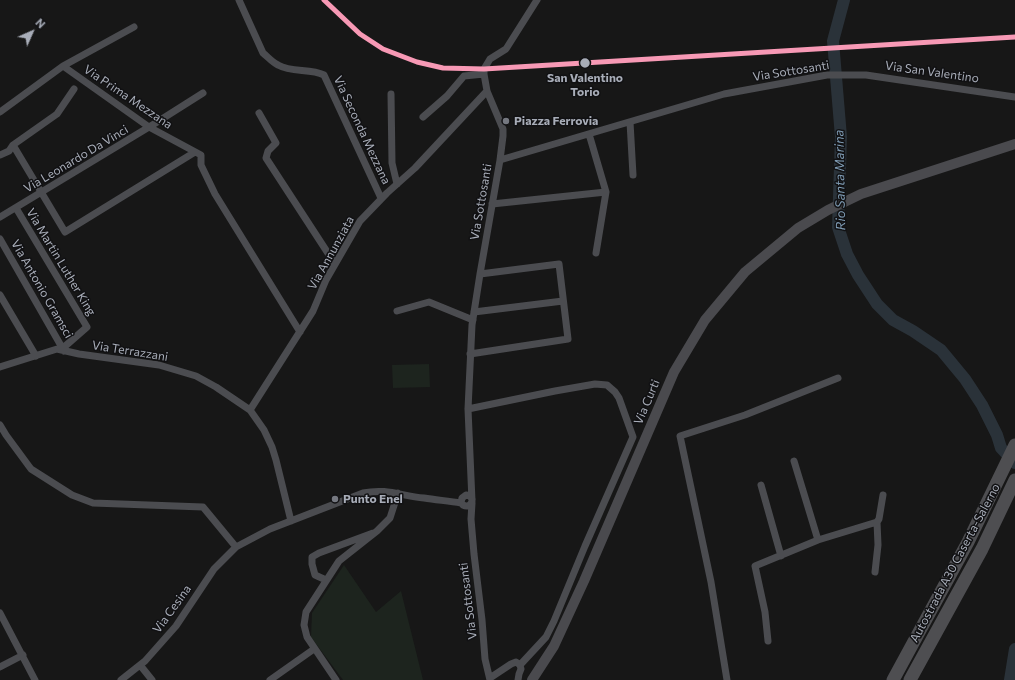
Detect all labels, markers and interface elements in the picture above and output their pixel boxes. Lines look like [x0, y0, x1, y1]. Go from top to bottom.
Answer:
north arrow [12, 12, 52, 52]
text: N [33, 16, 48, 31]
marker: San Valentino Torio [578, 56, 592, 70]
street label: Via Sottosanti [752, 58, 830, 84]
street label: Via San Valentino [884, 58, 980, 86]
street label: Via Prima Mezzana [81, 62, 175, 132]
place label: San Valentino Torio [547, 71, 623, 99]
street label: Via Seconda Mezzana [331, 74, 393, 186]
place label: Piazza Ferrovia [514, 114, 598, 128]
marker: Piazza Ferrovia [501, 116, 511, 126]
street label: Via Leonardo Da Vinci [21, 122, 131, 196]
water label: Rio Santa Marina [831, 130, 849, 230]
street label: Via Sottosanti [467, 163, 495, 241]
street label: Via Martin Luther King [23, 206, 99, 318]
street label: Via Annunziata [305, 214, 357, 292]
street label: Via Antonio Gramsci [8, 237, 76, 341]
street label: Via Terrazzani [91, 338, 169, 364]
street label: Via Curti [631, 377, 663, 427]
street label: Autostrada A30 Caserta-Salerno [907, 481, 1003, 645]
place label: Punto Enel [343, 492, 403, 506]
marker: Punto Enel [330, 494, 340, 504]
street label: Via Sottosanti [456, 562, 480, 640]
street label: Via Cesina [150, 582, 194, 636]

